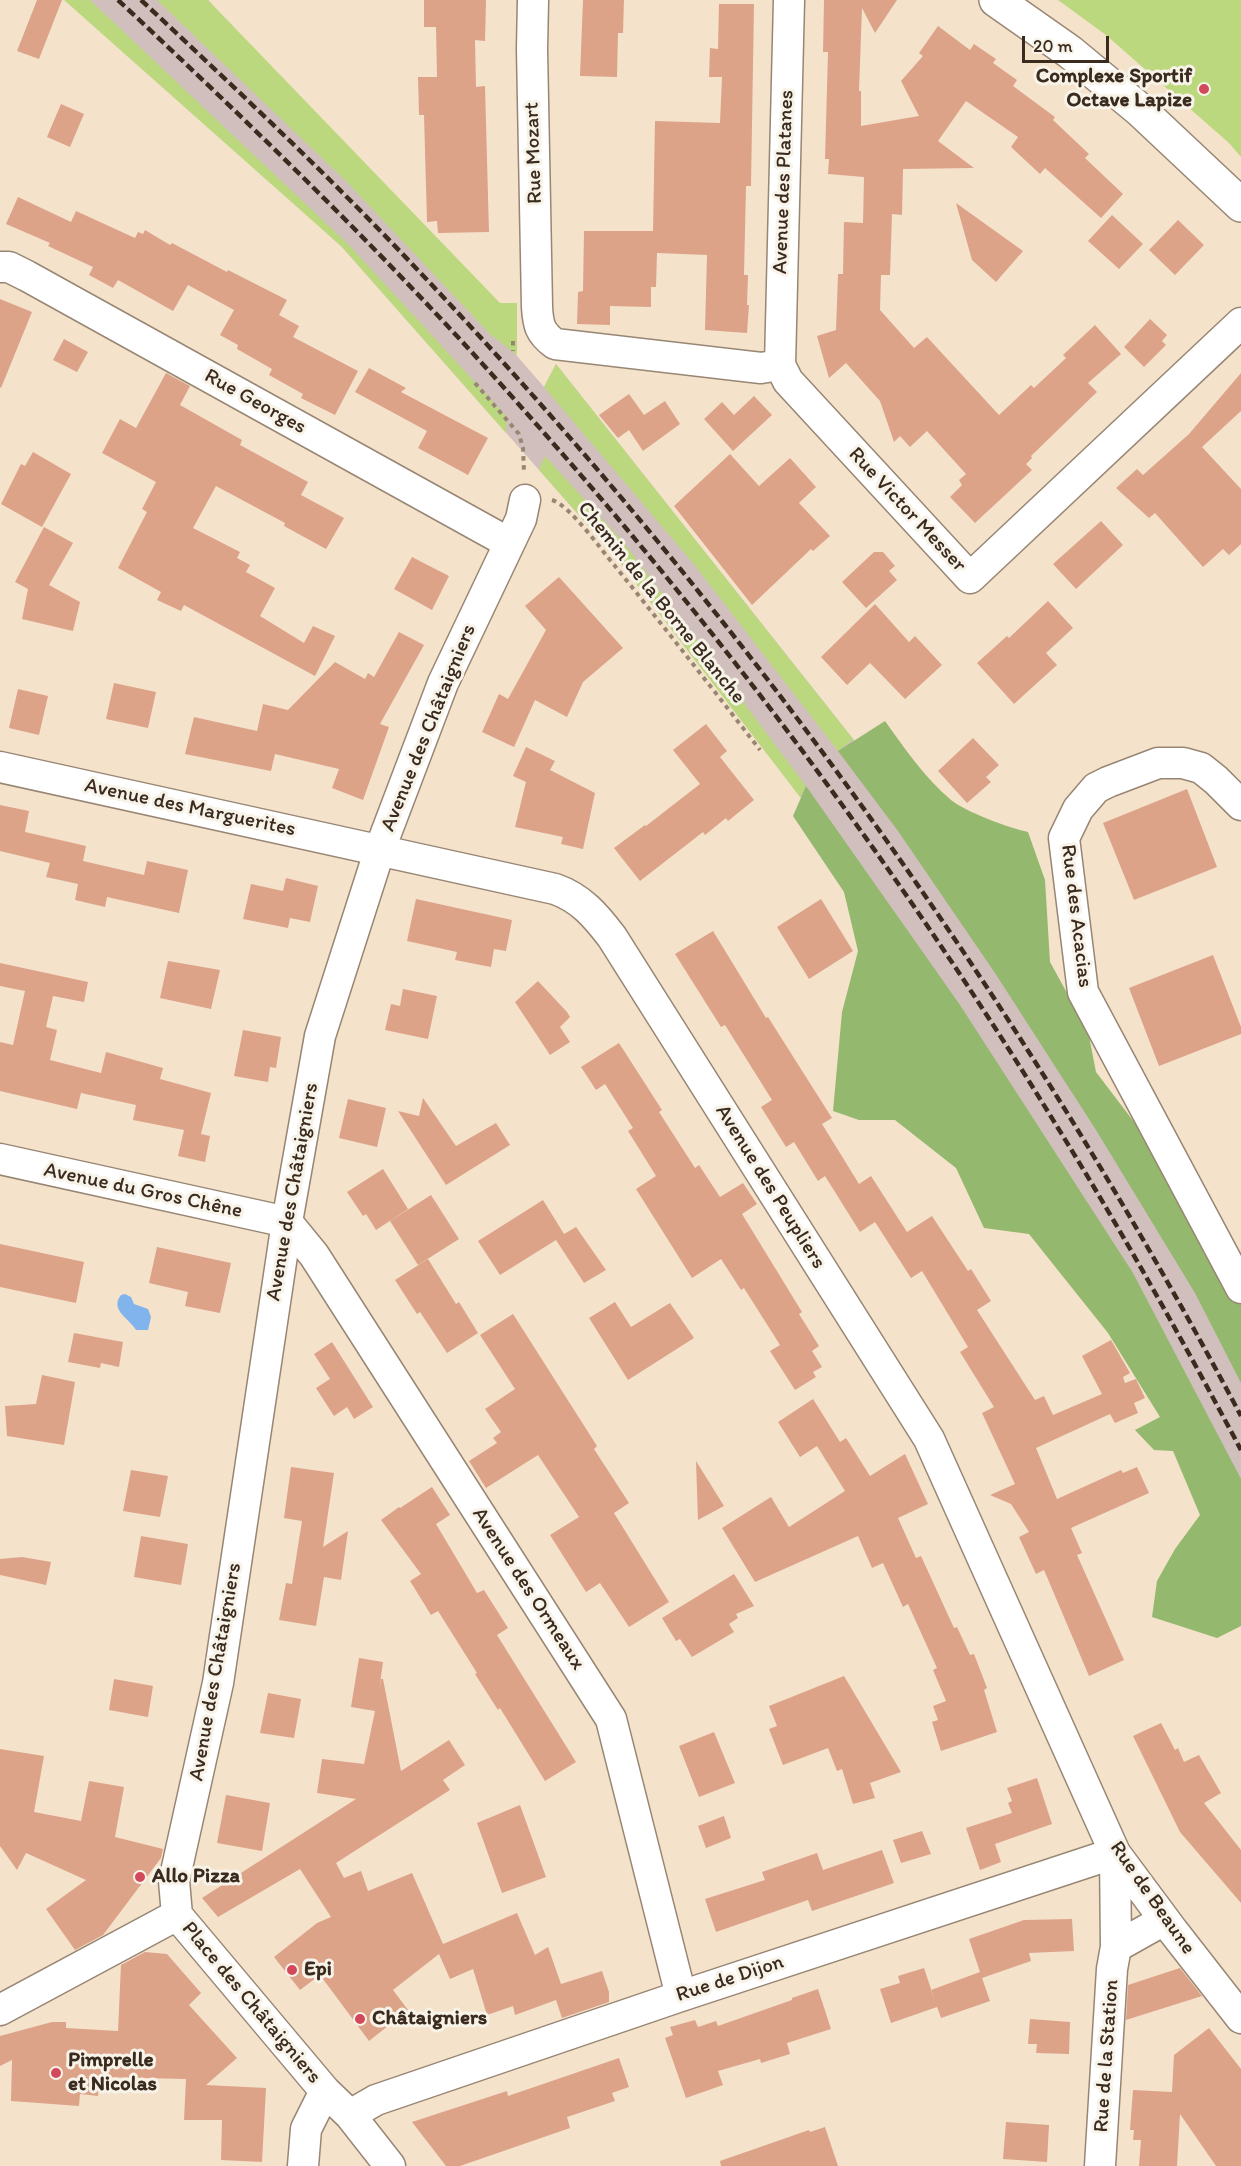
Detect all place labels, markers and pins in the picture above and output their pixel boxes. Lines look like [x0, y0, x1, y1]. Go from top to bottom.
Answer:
place label: Complexe Sportif Octave Lapize [1036, 64, 1192, 114]
marker: Complexe Sportif Octave Lapize [1197, 82, 1211, 96]
place label: Allo Pizza [152, 1864, 240, 1890]
marker: Allo Pizza [133, 1870, 147, 1884]
place label: Epi [304, 1957, 332, 1983]
marker: Epi [285, 1963, 299, 1977]
place label: Châtaigniers [372, 2006, 487, 2032]
marker: Châtaigniers [353, 2012, 367, 2026]
place label: Pimprelle et Nicolas [68, 2048, 157, 2098]
marker: Pimprelle et Nicolas [49, 2066, 63, 2080]

